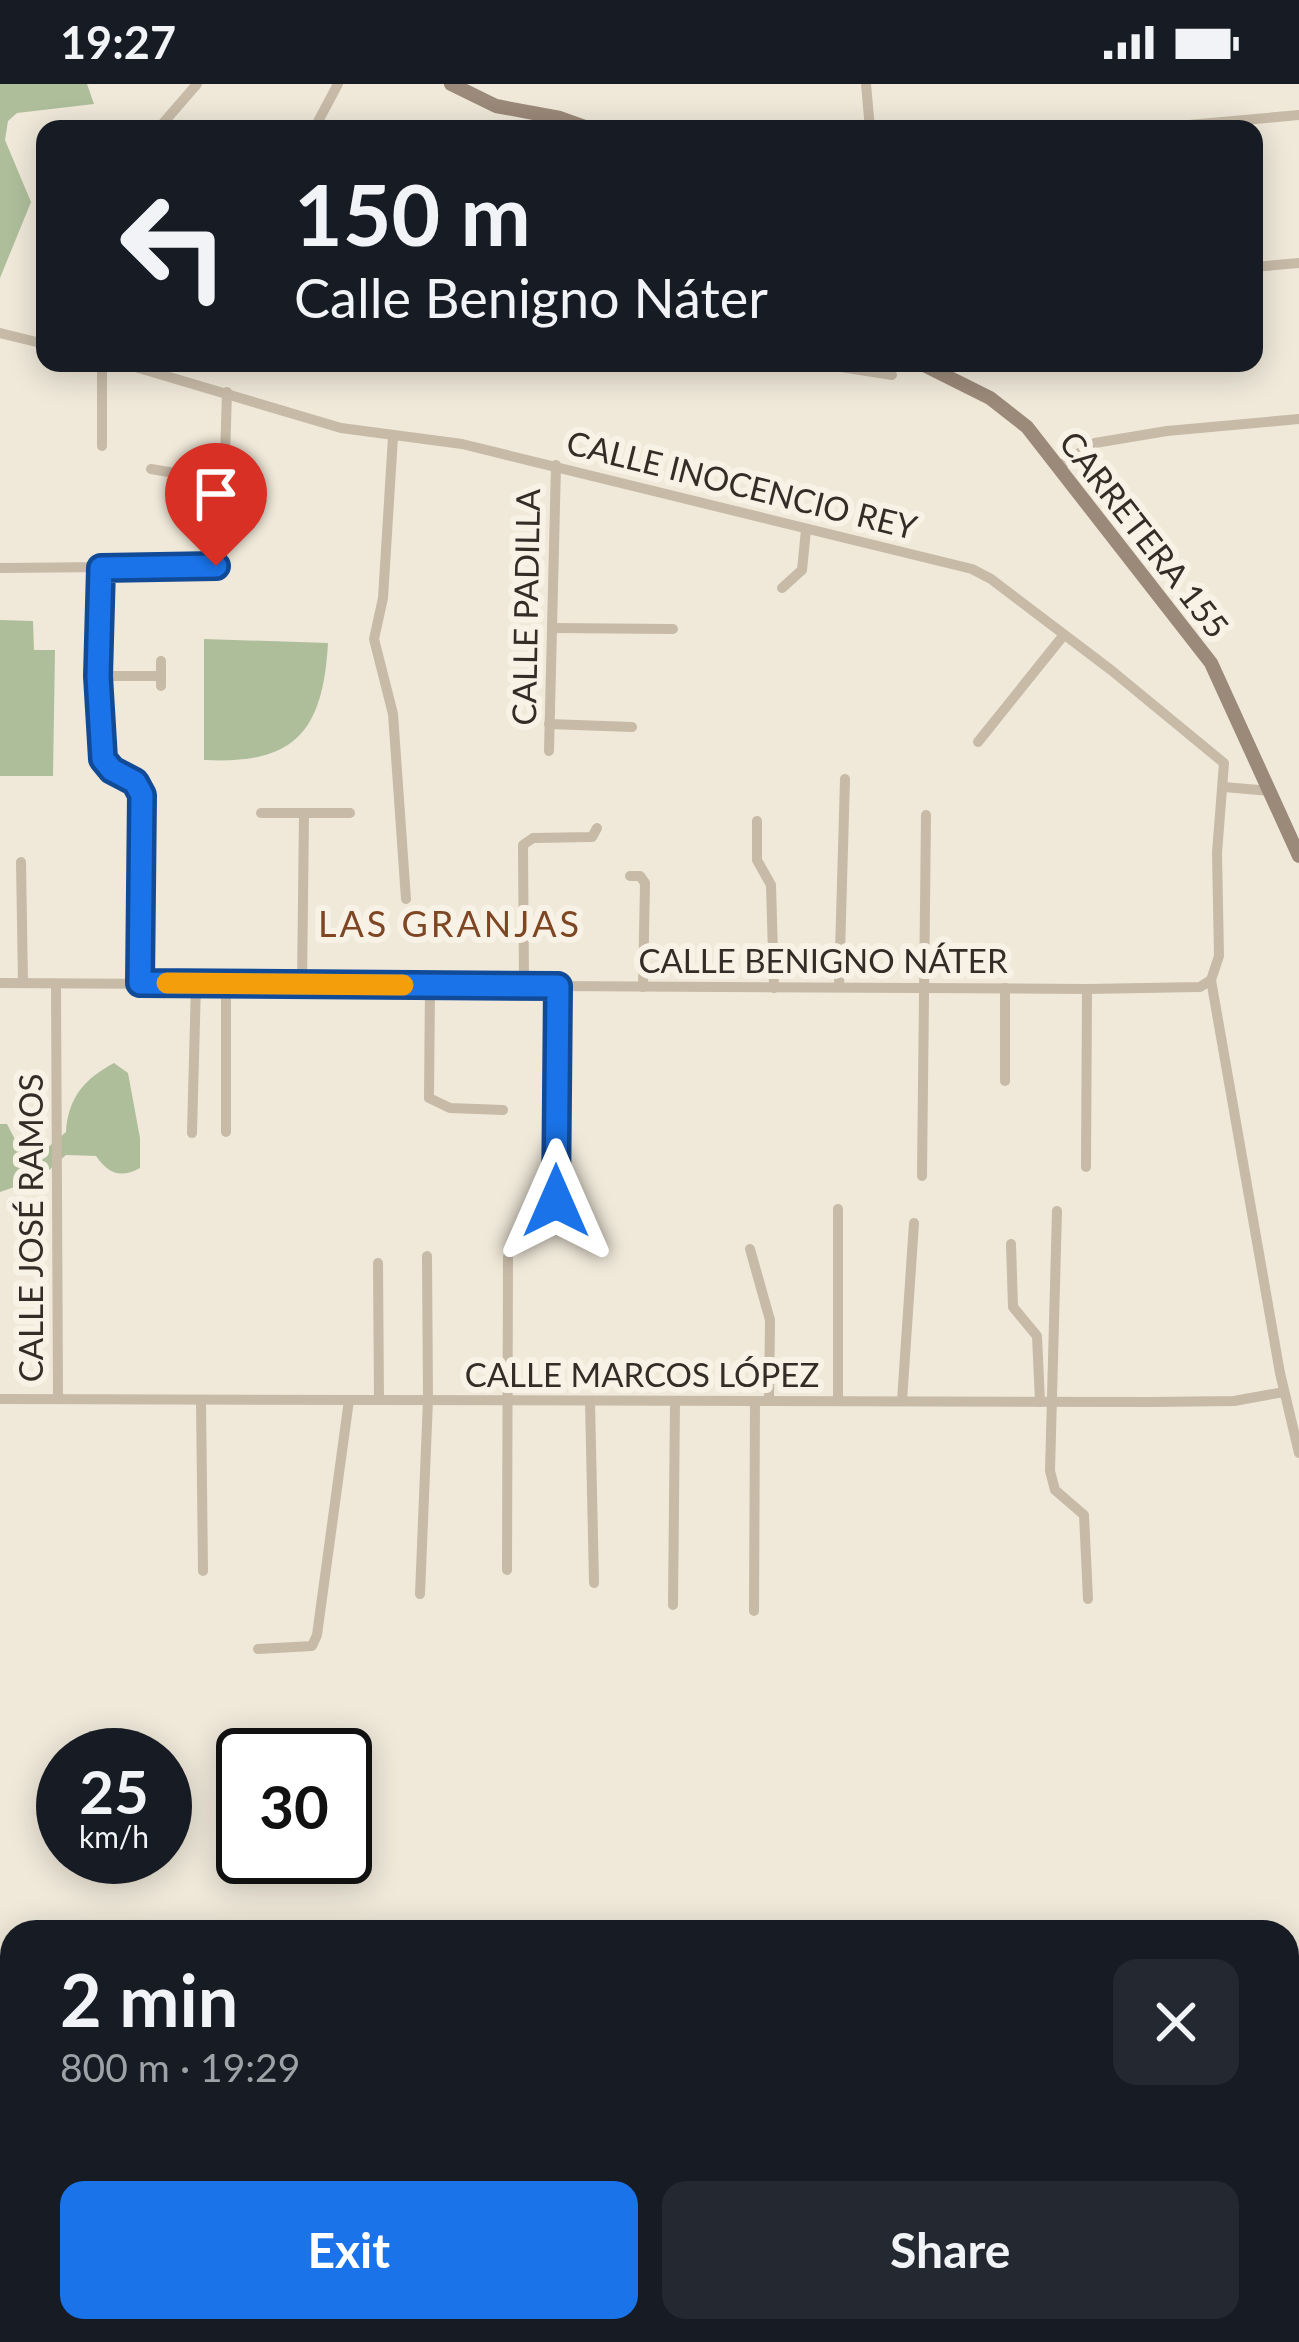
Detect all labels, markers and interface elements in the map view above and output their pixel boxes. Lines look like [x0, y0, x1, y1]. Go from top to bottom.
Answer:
text: 19:27 [60, 15, 176, 69]
text: 150 m [294, 163, 531, 264]
icon: left [96, 168, 252, 324]
text: Calle Benigno Náter [294, 265, 768, 330]
street label: CALLE INOCENCIO REY [563, 421, 922, 547]
street label: CARRETERA 155 [1052, 423, 1238, 645]
pin [165, 443, 267, 566]
icon: arrive [183, 461, 249, 527]
street label: CALLE PADILLA [503, 488, 547, 726]
district label: LAS GRANJAS [318, 901, 582, 945]
street label: CALLE BENIGNO NÁTER [638, 940, 1008, 980]
street label: CALLE JOSÉ RAMOS [10, 1074, 50, 1382]
position arrow [493, 1138, 619, 1264]
street label: CALLE MARCOS LÓPEZ [465, 1354, 819, 1394]
speed limit sign: 30 [216, 1728, 372, 1884]
text: 25 [79, 1755, 149, 1827]
text: km/h [79, 1818, 149, 1854]
text: 2 min [60, 1956, 238, 2042]
button: close [1113, 1959, 1239, 2085]
text: 800 m · 19:29 [60, 2044, 300, 2090]
button: Exit [60, 2181, 638, 2319]
button: Share [662, 2181, 1239, 2319]

